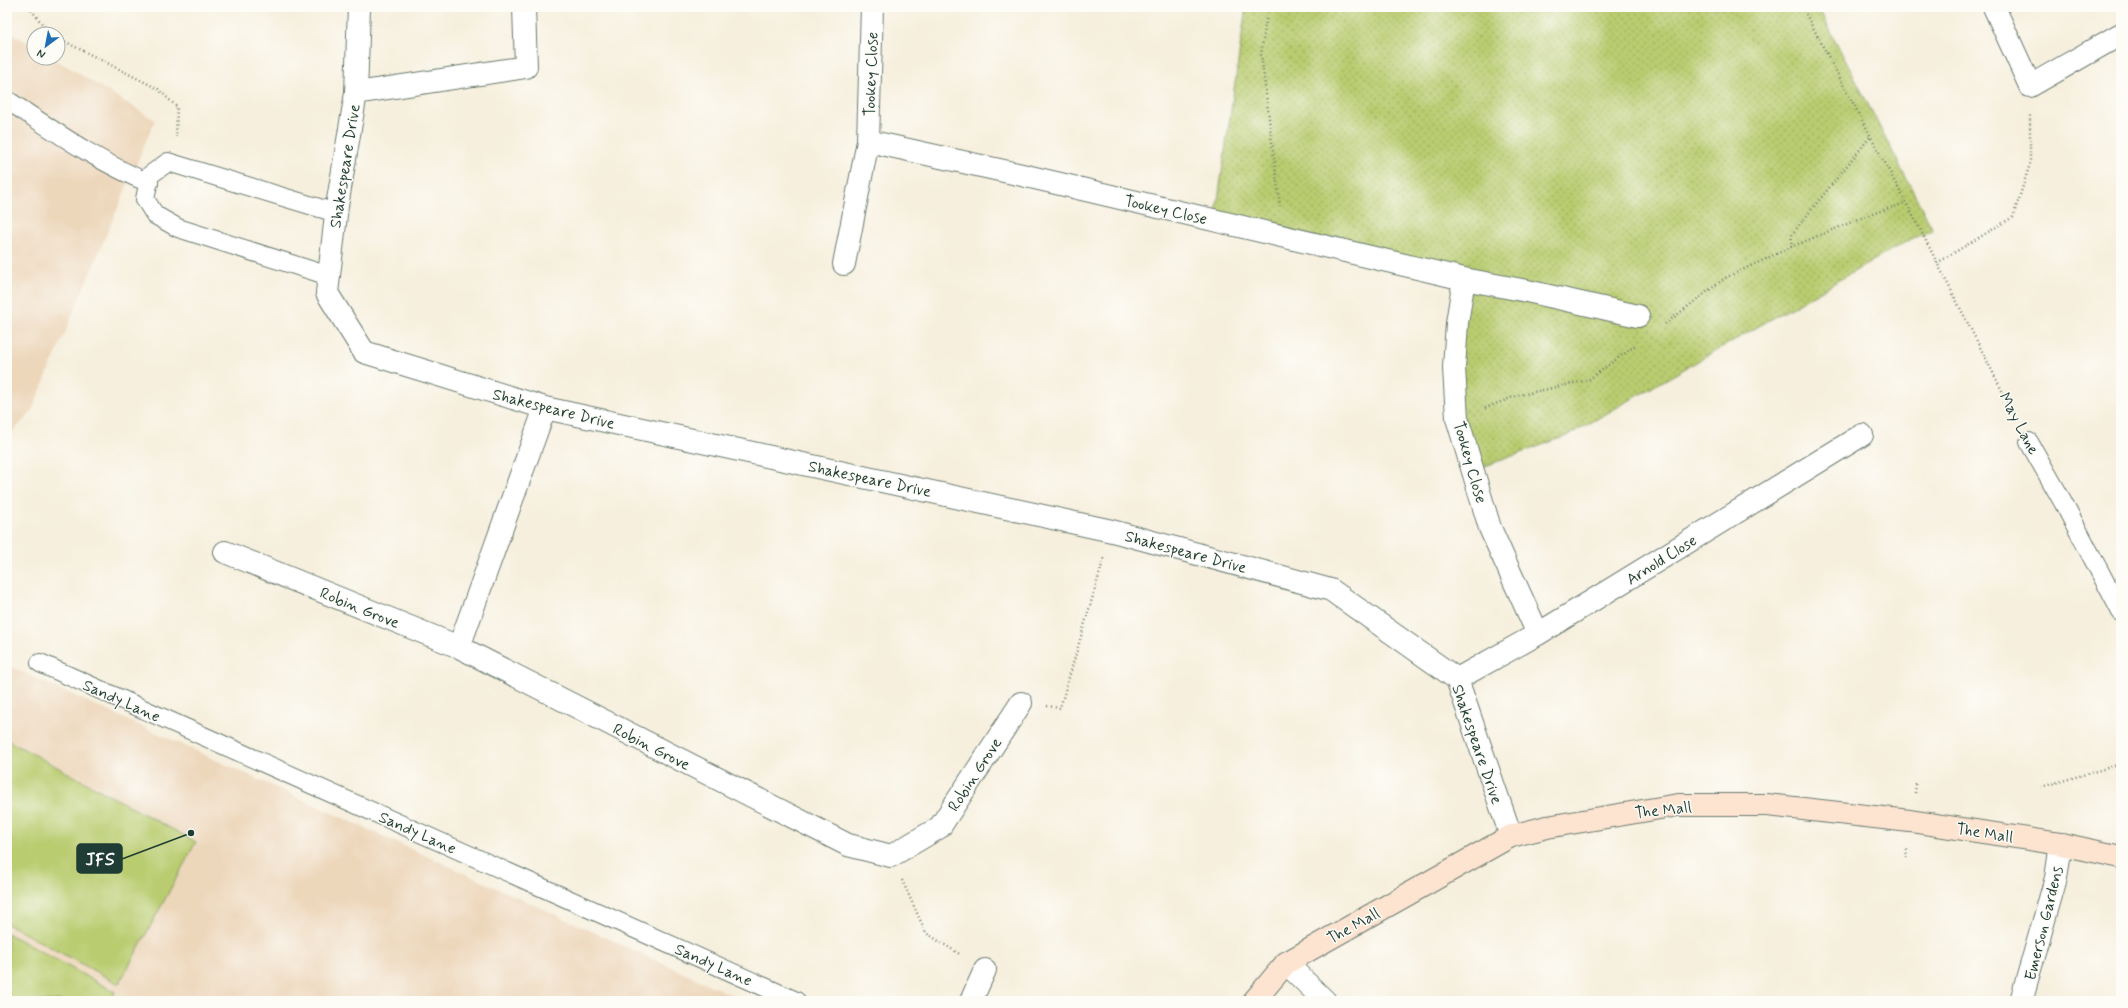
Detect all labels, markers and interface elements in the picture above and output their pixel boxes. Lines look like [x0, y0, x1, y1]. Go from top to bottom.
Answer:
north arrow [26, 26, 66, 66]
street label: Tookey Close [860, 31, 883, 117]
text: N [34, 46, 48, 62]
street label: Shakespeare Drive [325, 103, 366, 230]
street label: Tookey Close [1122, 191, 1209, 230]
street label: Shakespeare Drive [490, 384, 617, 435]
street label: May Lane [1994, 389, 2044, 459]
street label: Tookey Close [1448, 419, 1491, 506]
street label: Shakespeare Drive [806, 456, 933, 503]
street label: Shakespeare Drive [1122, 526, 1249, 579]
street label: Arnold Close [1622, 530, 1701, 590]
street label: Robin Grove [316, 583, 402, 634]
street label: Sandy Lane [79, 675, 163, 728]
street label: Shakespeare Drive [1446, 682, 1507, 807]
street label: Robin Grove [609, 719, 694, 776]
street label: Robin Grove [944, 734, 1007, 816]
street label: The Mall [1634, 797, 1693, 824]
street label: Sandy Lane [375, 807, 459, 860]
street label: The Mall [1955, 819, 2015, 848]
callout: JFS [77, 844, 122, 873]
text: JFS [85, 849, 115, 871]
street label: Emerson Gardens [2020, 864, 2069, 983]
street label: The Mall [1324, 903, 1384, 949]
street label: Sandy Lane [671, 939, 755, 992]

